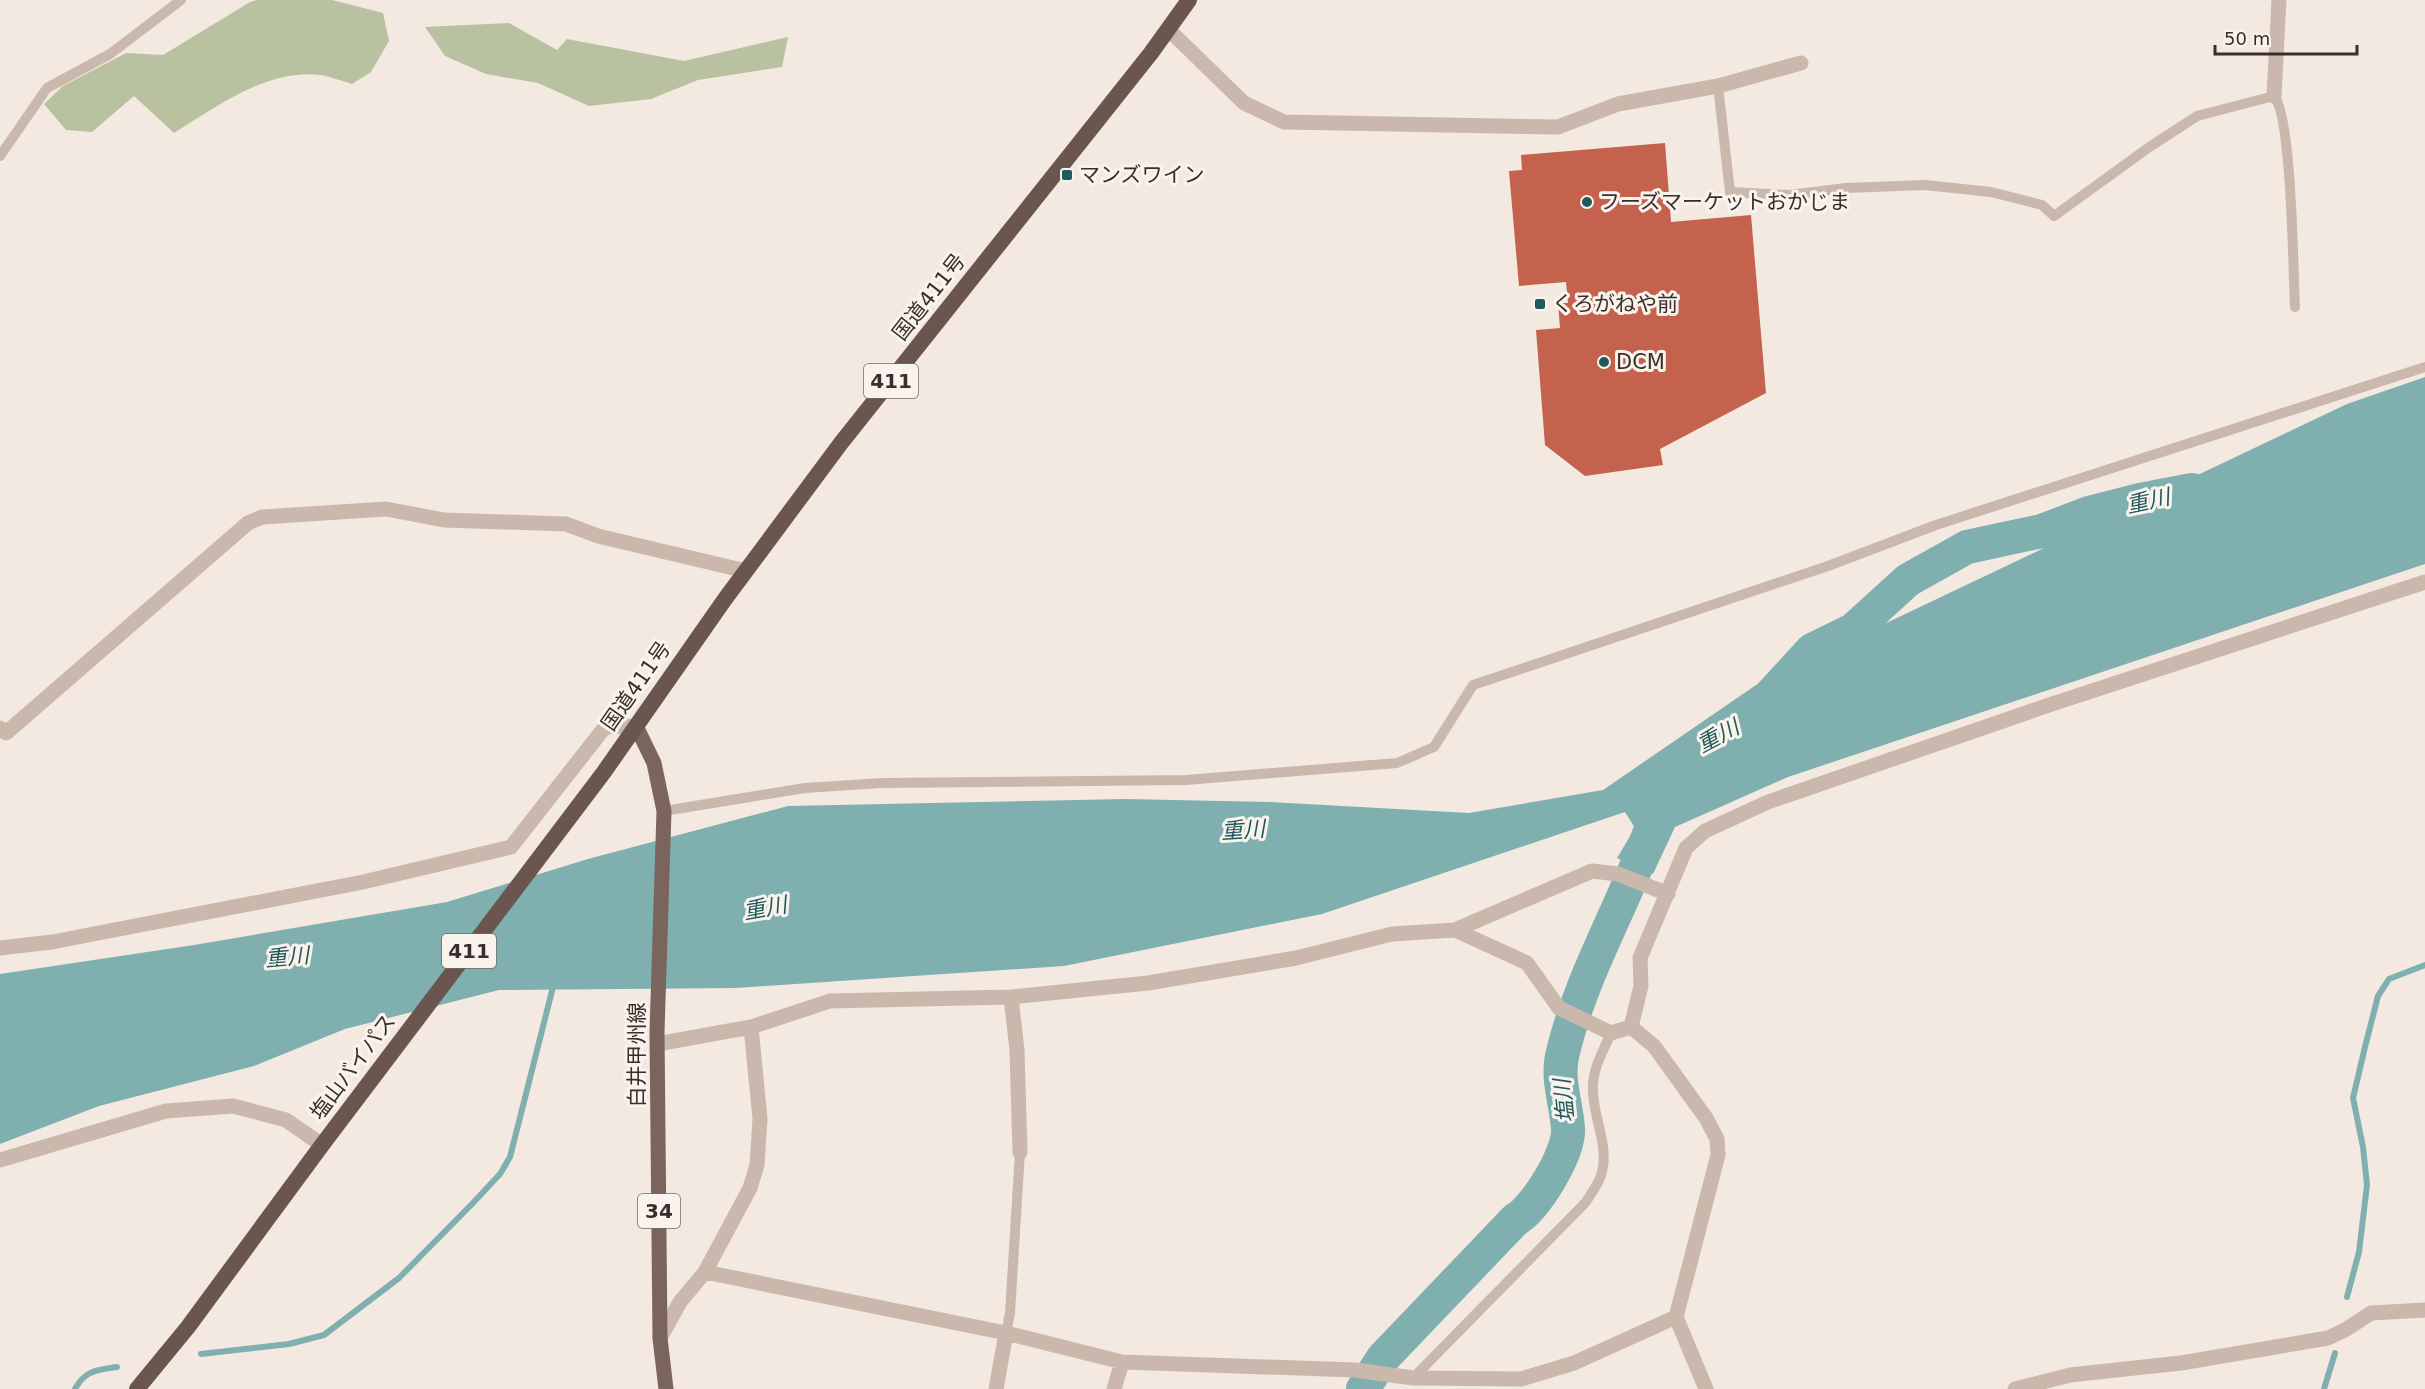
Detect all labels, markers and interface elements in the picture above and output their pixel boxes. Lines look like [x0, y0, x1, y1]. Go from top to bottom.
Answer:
scale bar [2215, 18, 2358, 56]
text: 50 m [2224, 28, 2270, 49]
place label: マンズワイン [1079, 163, 1205, 187]
marker: マンズワイン [1060, 168, 1074, 182]
place label: フーズマーケットおかじま [1599, 190, 1850, 214]
marker: フーズマーケットおかじま [1580, 195, 1594, 209]
street label: 国道411号 [888, 249, 970, 345]
place label: くろがねや前 [1552, 292, 1678, 316]
marker: くろがねや前 [1533, 297, 1547, 311]
place label: DCM [1616, 350, 1665, 374]
marker: DCM [1597, 355, 1611, 369]
road number: 411 [864, 364, 918, 398]
water label: 重川 [2124, 484, 2174, 518]
street label: 国道411号 [597, 637, 675, 735]
water label: 重川 [1693, 714, 1745, 757]
water label: 重川 [1220, 816, 1268, 844]
water label: 重川 [741, 892, 791, 924]
road number: 411 [442, 934, 496, 968]
water label: 重川 [264, 942, 312, 971]
street label: 白井甲州線 [625, 1003, 649, 1108]
street label: 塩山バイパス [306, 1010, 400, 1124]
water label: 塩川 [1549, 1076, 1579, 1124]
road number: 34 [638, 1194, 680, 1228]

